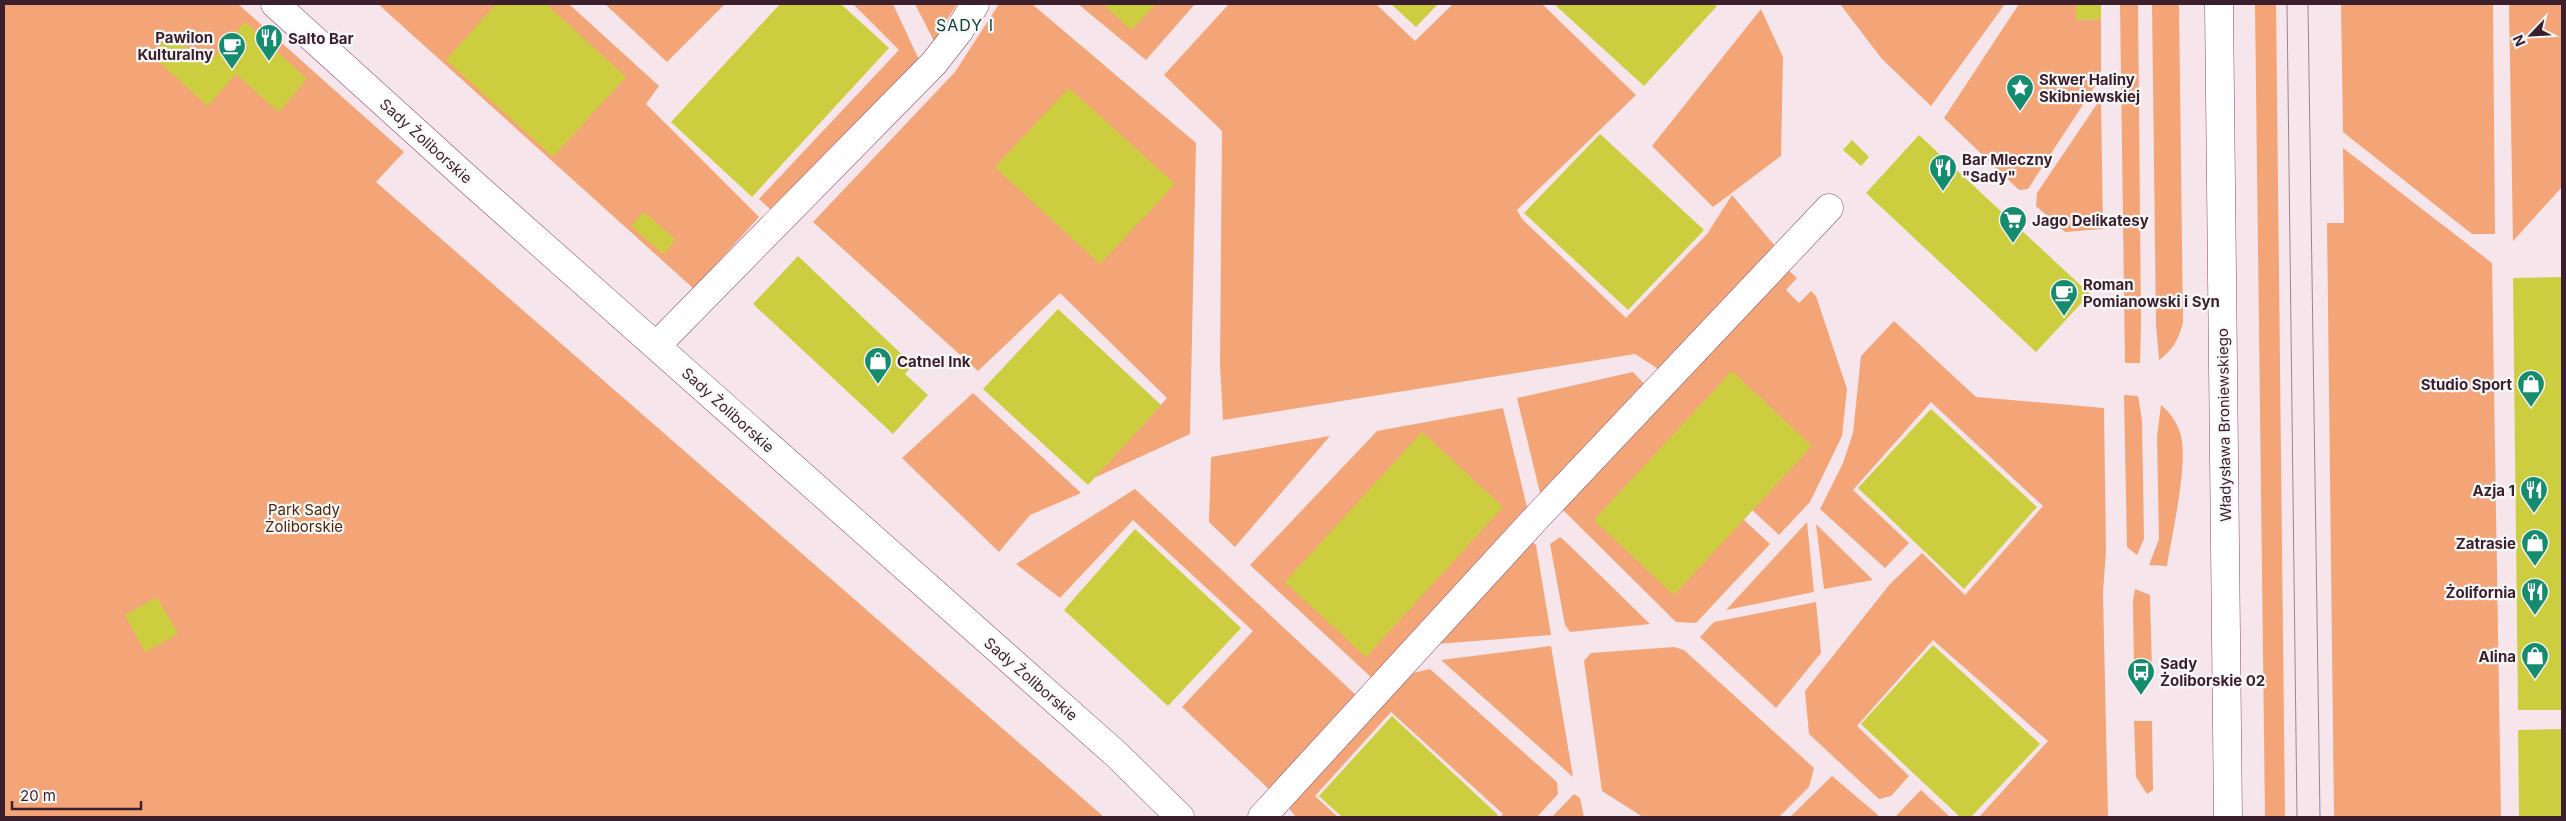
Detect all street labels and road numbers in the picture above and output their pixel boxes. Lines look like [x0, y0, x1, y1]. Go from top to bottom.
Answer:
street label: Sady Żoliborskie [376, 94, 476, 188]
street label: Władysława Broniewskiego [2213, 328, 2235, 522]
street label: Sady Żoliborskie [678, 363, 778, 457]
street label: Sady Żoliborskie [980, 633, 1082, 725]

